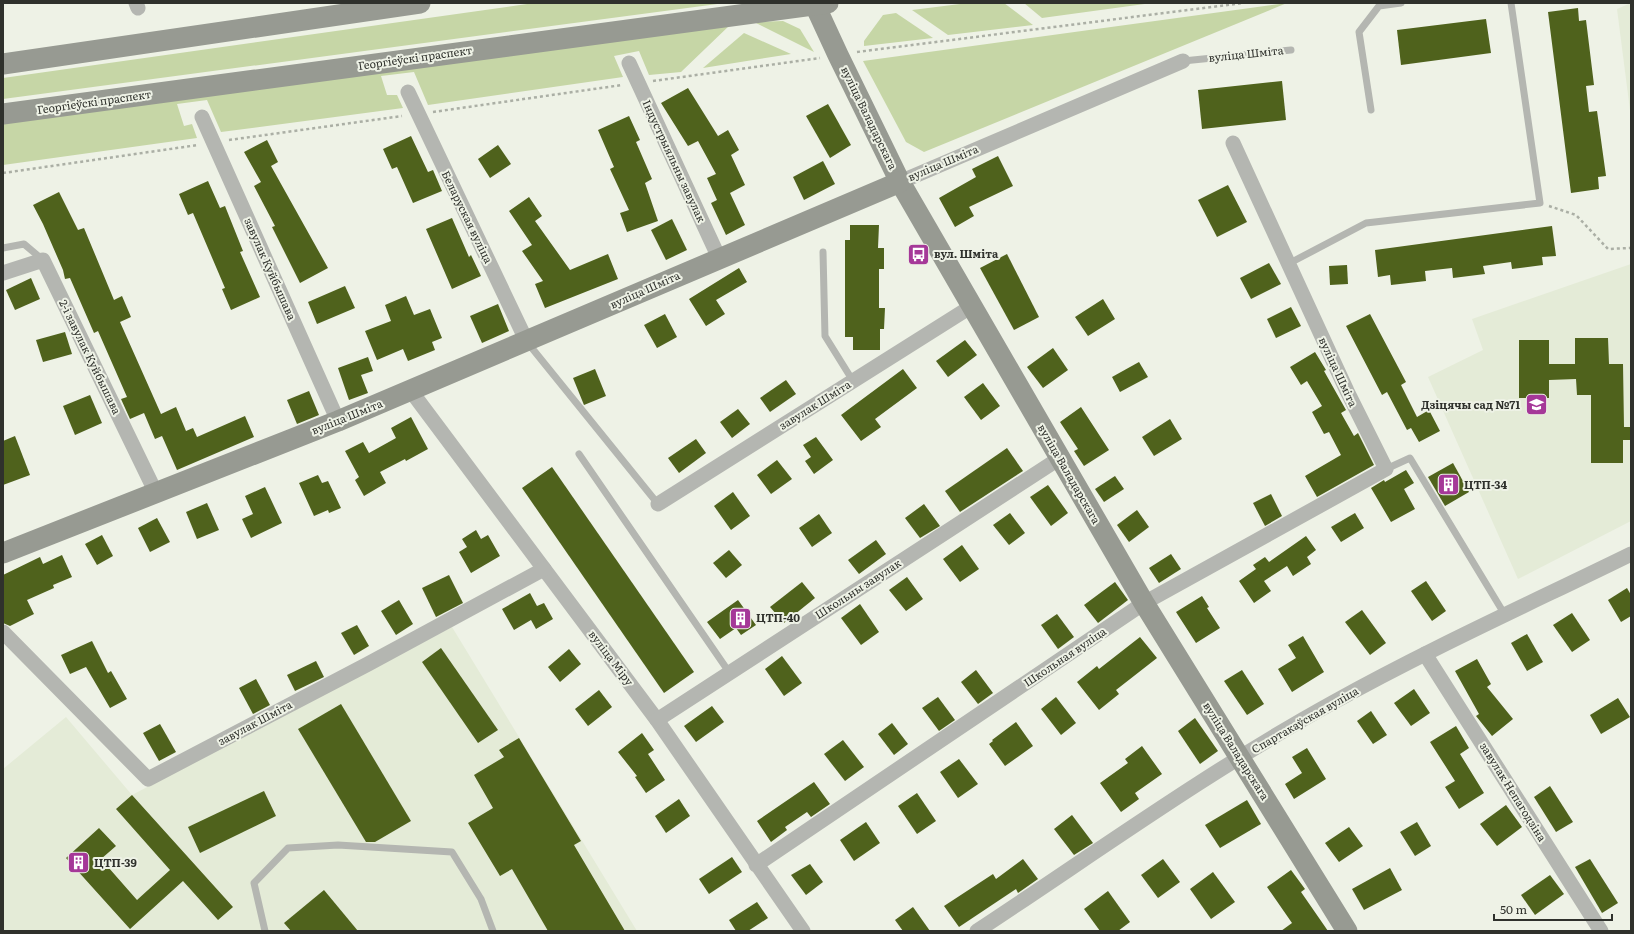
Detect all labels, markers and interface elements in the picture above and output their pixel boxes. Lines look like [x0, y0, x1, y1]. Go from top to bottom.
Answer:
street label: Георгіеўскі праспект [357, 41, 473, 73]
street label: вуліца Шміта [1208, 41, 1284, 65]
street label: вуліца Валадарскага [838, 63, 902, 172]
street label: Георгіеўскі праспект [36, 85, 152, 117]
street label: Індустрыяльны завулак [639, 97, 711, 225]
street label: вуліца Шміта [905, 140, 980, 184]
street label: Беларуская вуліца [439, 168, 497, 266]
street label: завулак Куйбышава [241, 215, 301, 322]
bus stop icon: вул. Шміта [906, 241, 932, 267]
place label: вул. Шміта [934, 245, 999, 261]
street label: вуліца Шміта [607, 266, 682, 312]
street label: 2-і завулак Куйбышава [56, 297, 126, 417]
street label: вуліца Шміта [1316, 334, 1362, 409]
street label: завулак Шміта [775, 376, 854, 433]
school or university icon: Дзіцячы сад №71 [1523, 392, 1549, 418]
street label: вуліца Шміта [309, 395, 385, 438]
place label: Дзіцячы сад №71 [1421, 396, 1520, 412]
street label: вуліца Валадарскага [1035, 421, 1105, 526]
building icon: ЦТП-34 [1436, 472, 1462, 498]
place label: ЦТП-34 [1464, 476, 1507, 492]
street label: Школьны завулак [811, 554, 904, 622]
building icon: ЦТП-40 [727, 605, 753, 631]
place label: ЦТП-40 [756, 609, 800, 625]
street label: Школьная вуліца [1020, 623, 1109, 690]
street label: вуліца Міру [586, 626, 638, 689]
street label: Спартакаўская вуліца [1248, 682, 1361, 756]
street label: завулак Шміта [215, 696, 295, 748]
street label: вуліца Валадарскага [1200, 698, 1274, 803]
street label: завулак Непагодзіна [1477, 739, 1551, 844]
building icon: ЦТП-39 [65, 850, 91, 876]
place label: ЦТП-39 [94, 854, 137, 870]
scale bar [1494, 896, 1612, 922]
text: 50 m [1500, 900, 1527, 918]

